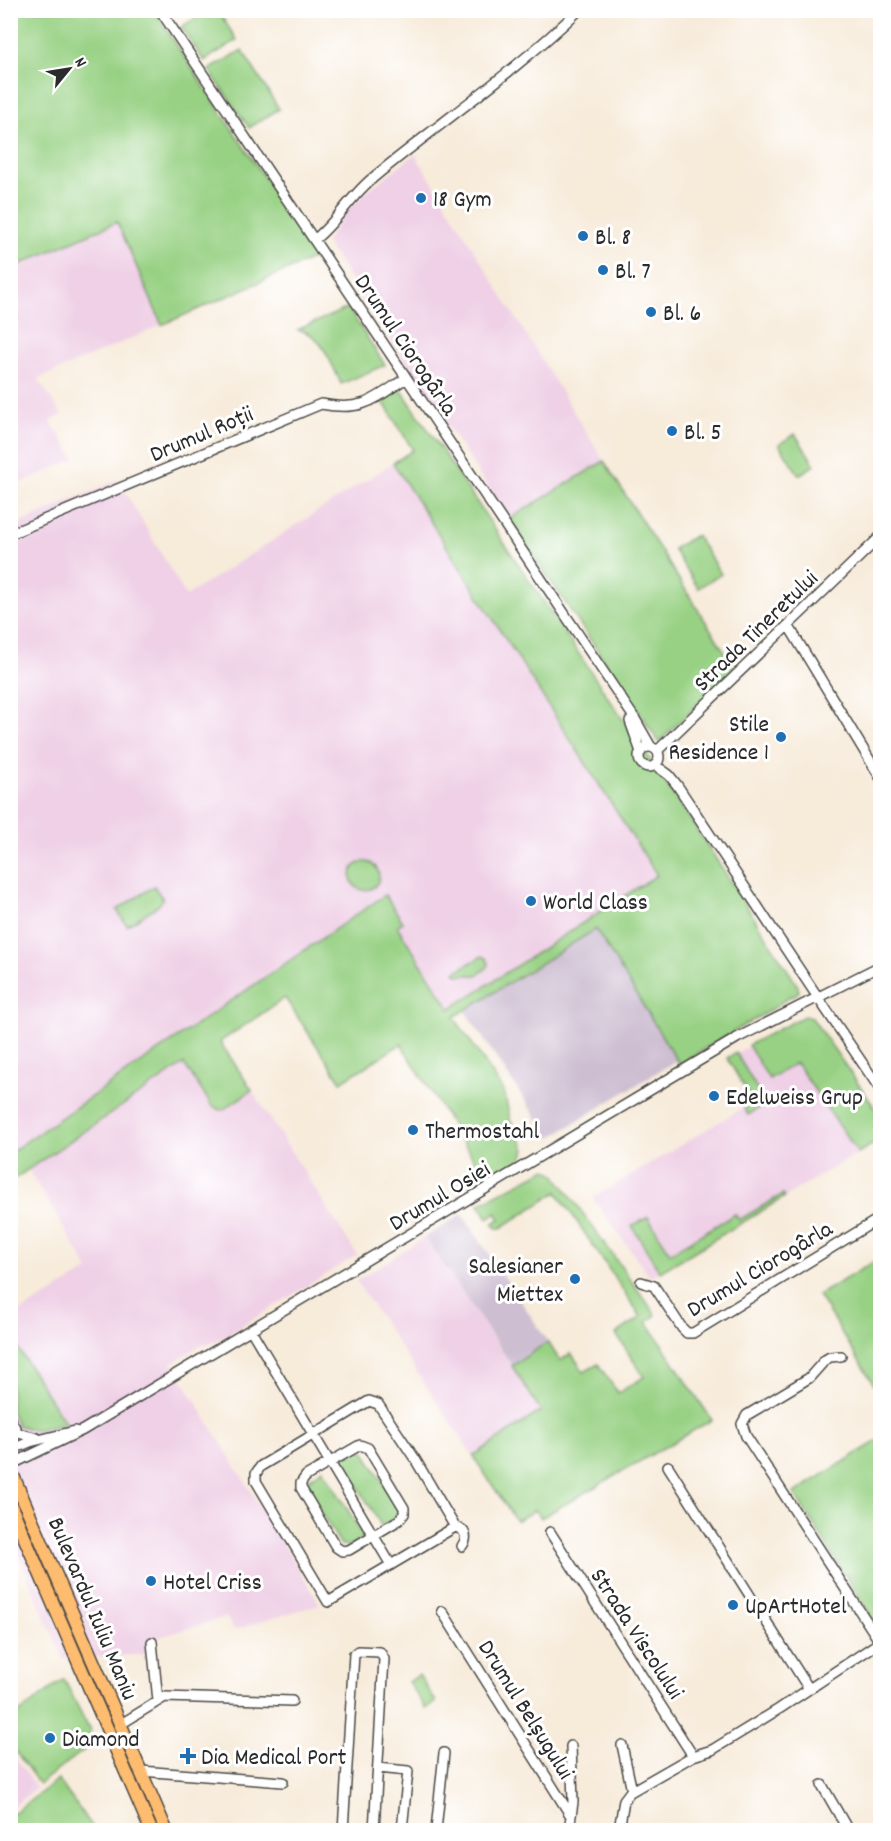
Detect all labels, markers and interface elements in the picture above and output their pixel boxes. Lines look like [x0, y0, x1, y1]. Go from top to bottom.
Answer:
north arrow [39, 39, 99, 99]
text: N [68, 54, 92, 72]
place label: 18 Gym [433, 184, 492, 218]
marker: 18 Gym [414, 191, 428, 205]
place label: Bl. 8 [595, 222, 631, 256]
marker: Bl. 8 [576, 229, 590, 243]
place label: Bl. 7 [615, 256, 651, 290]
marker: Bl. 7 [596, 263, 610, 277]
street label: Drumul Ciorogârla [344, 268, 465, 424]
place label: Bl. 6 [663, 298, 701, 332]
marker: Bl. 6 [644, 305, 658, 319]
street label: Drumul Roții [145, 399, 259, 473]
place label: Bl. 5 [684, 417, 722, 451]
marker: Bl. 5 [665, 424, 679, 438]
street label: Strada Tineretului [687, 564, 827, 701]
place label: Stile Residence 1 [668, 709, 769, 771]
marker: Stile Residence 1 [774, 730, 788, 744]
place label: World Class [543, 887, 648, 921]
marker: World Class [524, 894, 538, 908]
place label: Edelweiss Grup [726, 1082, 863, 1116]
marker: Edelweiss Grup [707, 1089, 721, 1103]
place label: Thermostahl [425, 1116, 539, 1150]
marker: Thermostahl [406, 1123, 420, 1137]
street label: Drumul Osiei [383, 1154, 498, 1241]
street label: Drumul Ciorogârla [681, 1213, 840, 1328]
place label: Salesianer Miettex [469, 1251, 563, 1313]
marker: Salesianer Miettex [568, 1272, 582, 1286]
street label: Bulevardul Iuliu Maniu [37, 1512, 145, 1706]
street label: Strada Viscolului [580, 1562, 691, 1707]
place label: Hotel Criss [163, 1567, 262, 1601]
marker: Hotel Criss [144, 1574, 158, 1588]
place label: UpArtHotel [745, 1591, 847, 1625]
marker: UpArtHotel [726, 1598, 740, 1612]
street label: Drumul Belșugului [468, 1634, 581, 1787]
place label: Diamond [62, 1724, 140, 1758]
marker: Diamond [43, 1731, 57, 1745]
place label: Dia Medical Port [201, 1742, 346, 1776]
marker: Dia Medical Port [179, 1747, 197, 1765]

